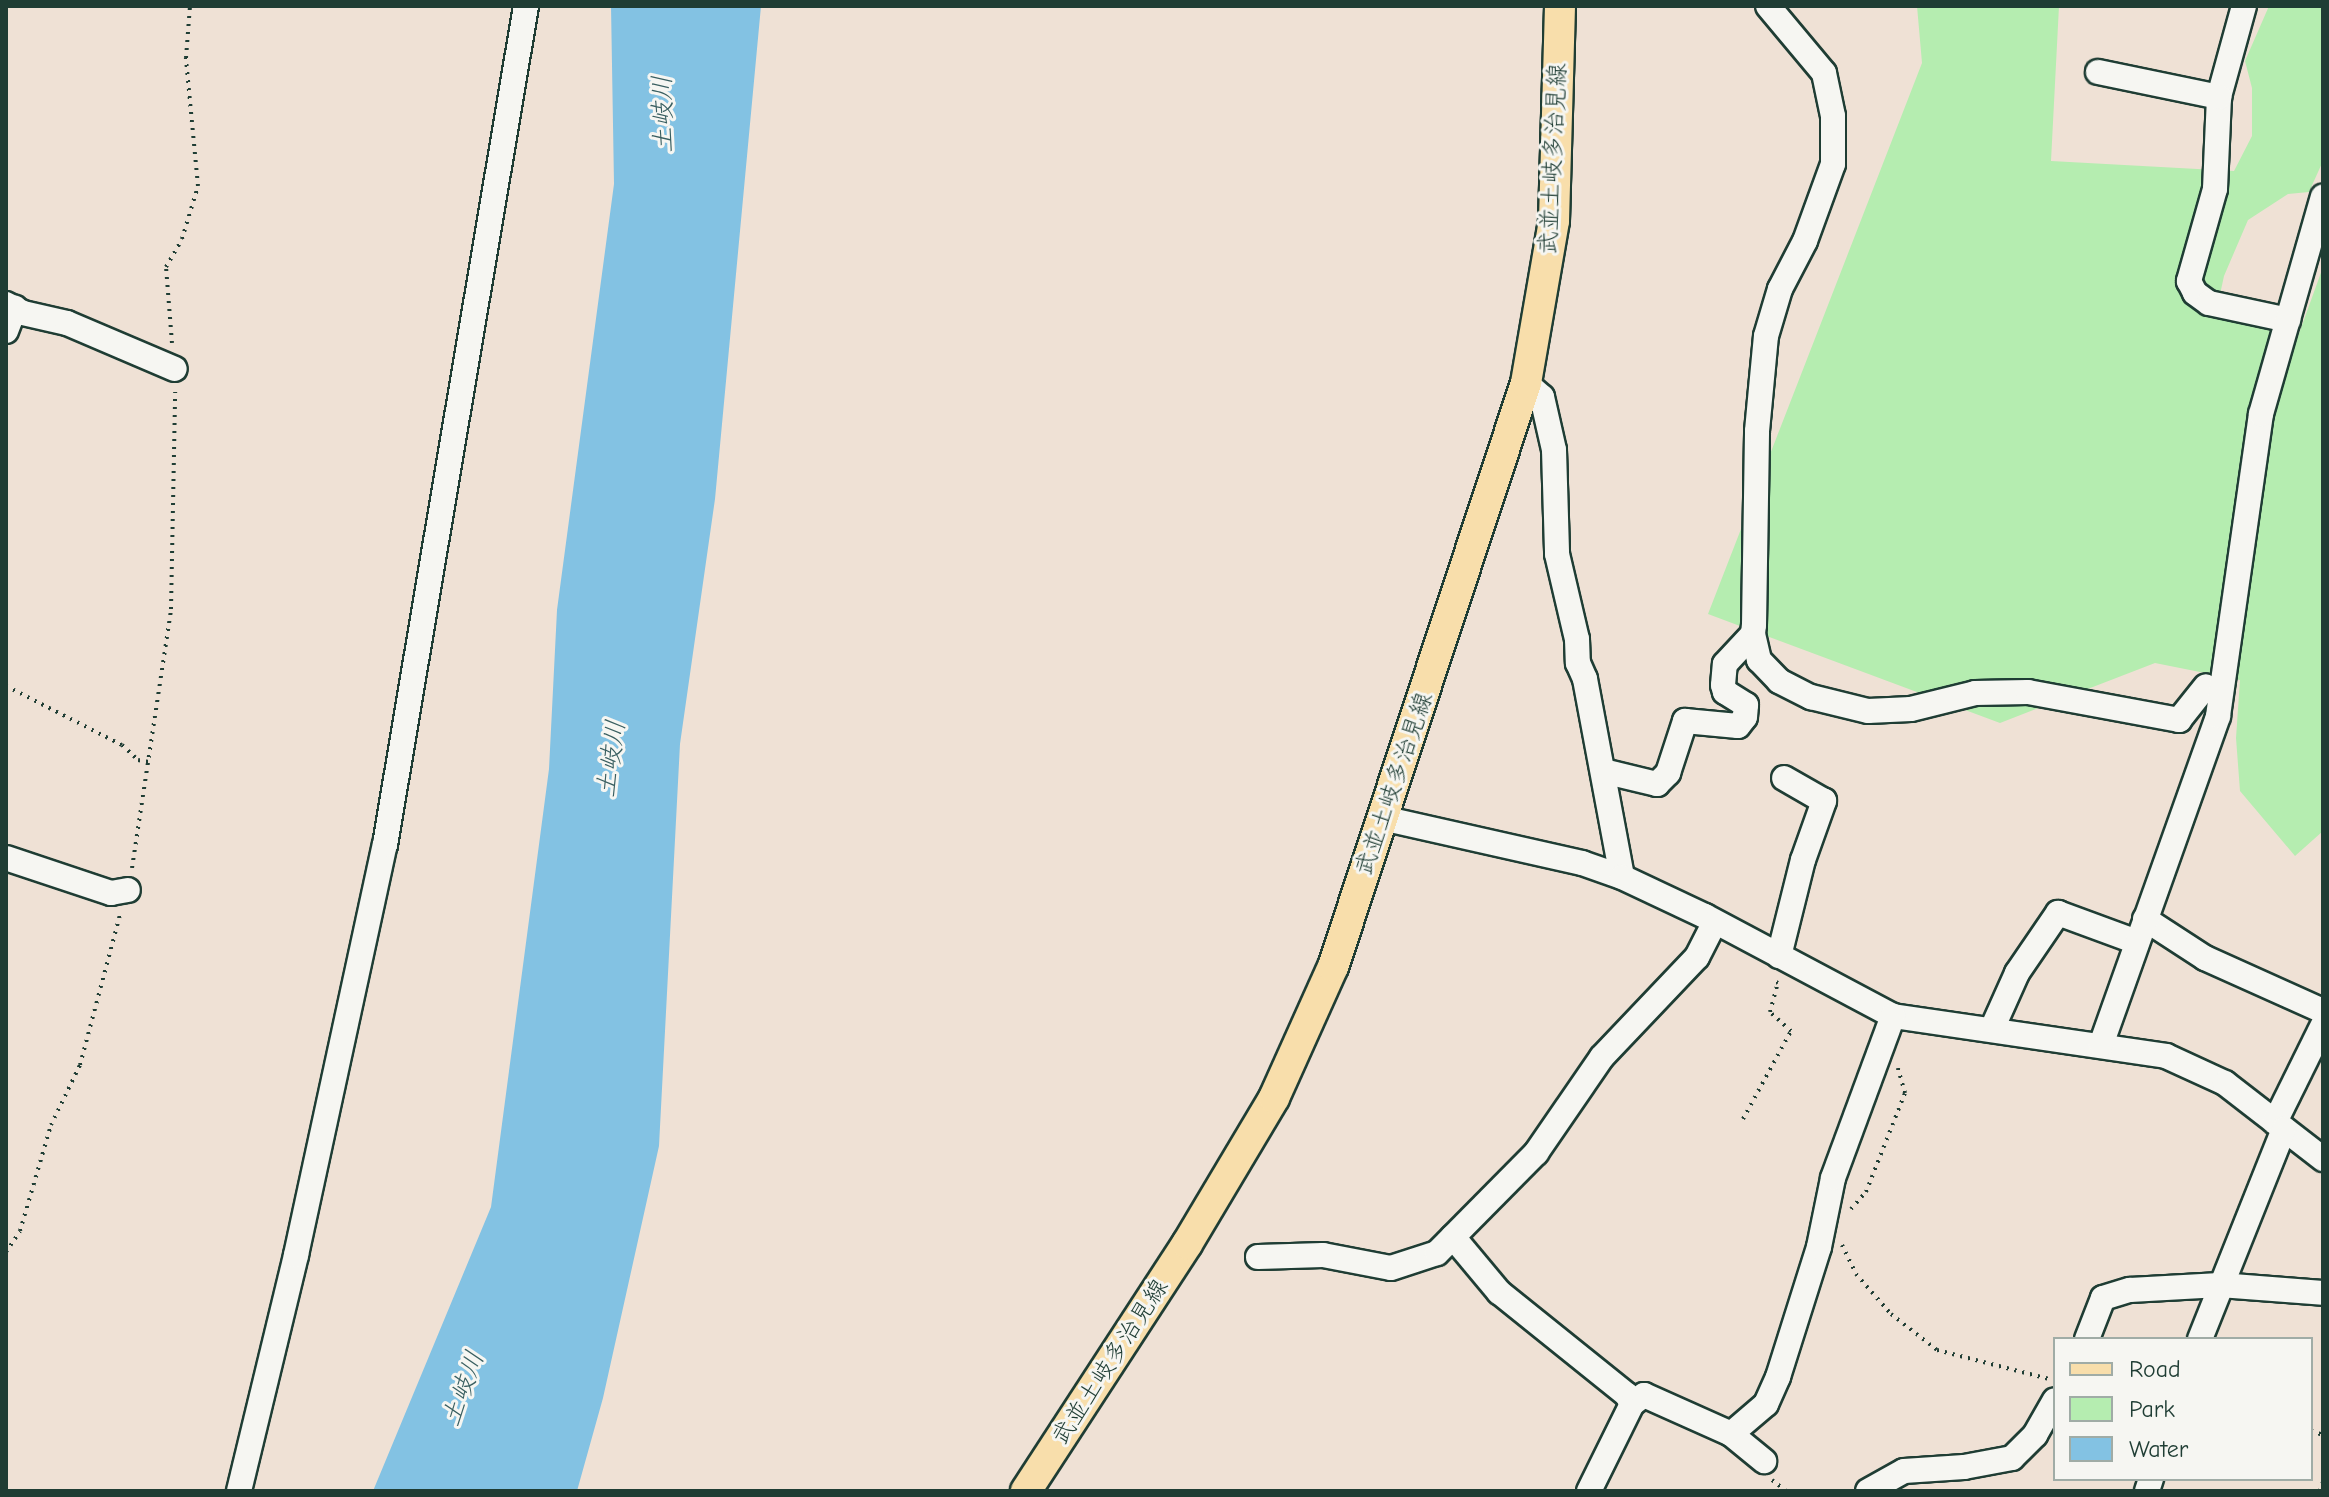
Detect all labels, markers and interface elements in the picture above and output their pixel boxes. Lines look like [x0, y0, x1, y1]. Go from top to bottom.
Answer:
street label: 武並土岐多治見線 [1534, 62, 1572, 256]
water label: 土岐川 [648, 75, 680, 153]
street label: 武並土岐多治見線 [1349, 689, 1439, 879]
water label: 土岐川 [591, 718, 633, 800]
street label: 武並土岐多治見線 [1046, 1274, 1174, 1450]
legend [2053, 1337, 2313, 1481]
water label: 土岐川 [436, 1347, 492, 1431]
text: Road [2129, 1355, 2181, 1383]
text: Park [2129, 1395, 2175, 1423]
text: Water [2129, 1435, 2188, 1463]

